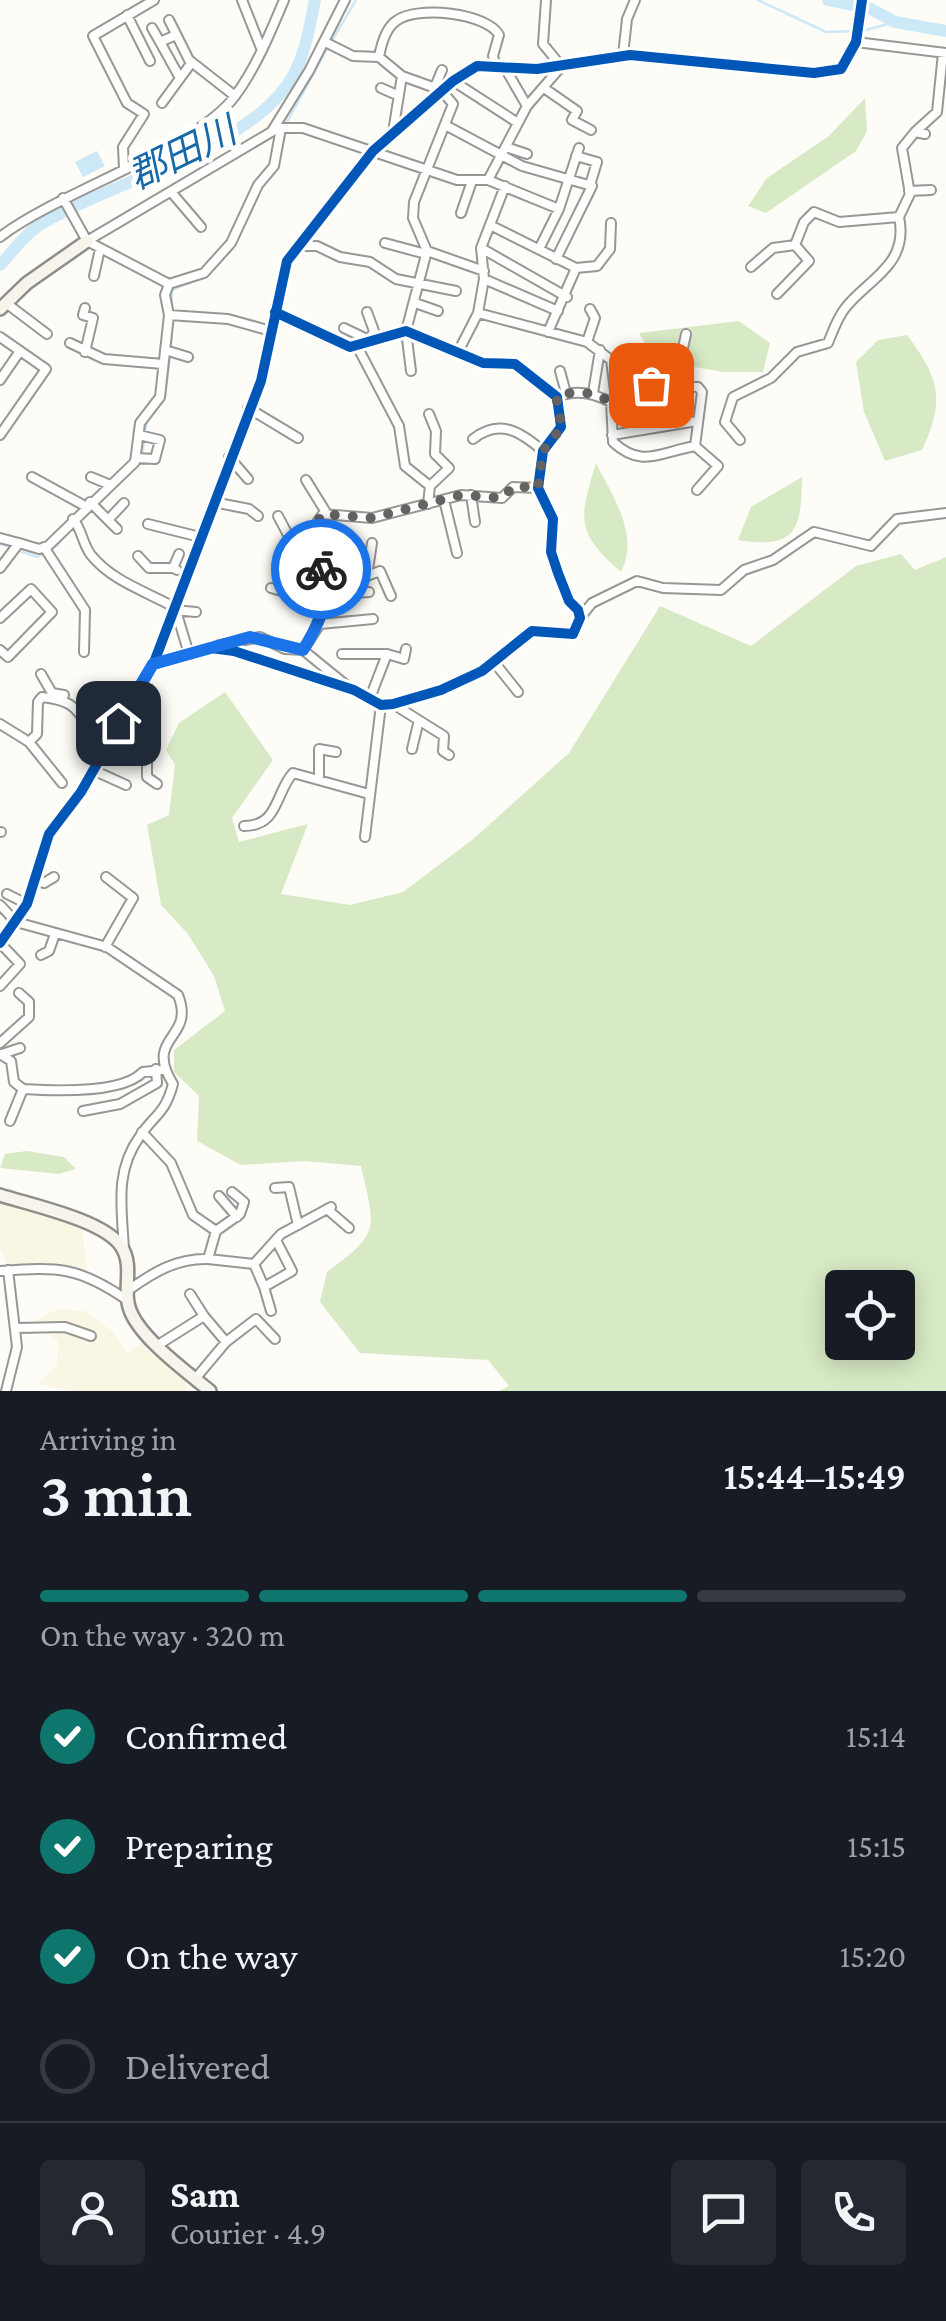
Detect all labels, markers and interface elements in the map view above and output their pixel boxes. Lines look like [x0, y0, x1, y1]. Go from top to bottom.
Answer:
water label: 郡田川 [122, 107, 246, 197]
pin [609, 343, 694, 428]
icon: bag [624, 358, 679, 413]
courier [271, 519, 371, 619]
icon: bike [294, 542, 349, 597]
pin [76, 681, 161, 766]
icon: home [91, 696, 146, 751]
map controls [825, 1270, 915, 1360]
button: locate [825, 1270, 915, 1360]
text: Arriving in [40, 1421, 177, 1457]
text: 15:44–15:49 [724, 1455, 906, 1497]
text: 3 min [40, 1458, 192, 1530]
text: On the way · 320 m [40, 1617, 285, 1653]
icon: check [40, 1709, 95, 1764]
text: Confirmed [125, 1715, 288, 1757]
text: 15:14 [846, 1718, 906, 1754]
icon: check [40, 1819, 95, 1874]
text: Preparing [125, 1825, 273, 1867]
text: 15:15 [847, 1828, 906, 1864]
icon: check [40, 1929, 95, 1984]
text: On the way [125, 1935, 297, 1977]
text: 15:20 [840, 1938, 906, 1974]
text: Delivered [125, 2045, 270, 2087]
button: person [40, 2160, 145, 2265]
button: chat [671, 2160, 776, 2265]
button: phone [801, 2160, 906, 2265]
text: Sam [170, 2173, 240, 2215]
text: Courier · 4.9 [170, 2215, 326, 2251]

